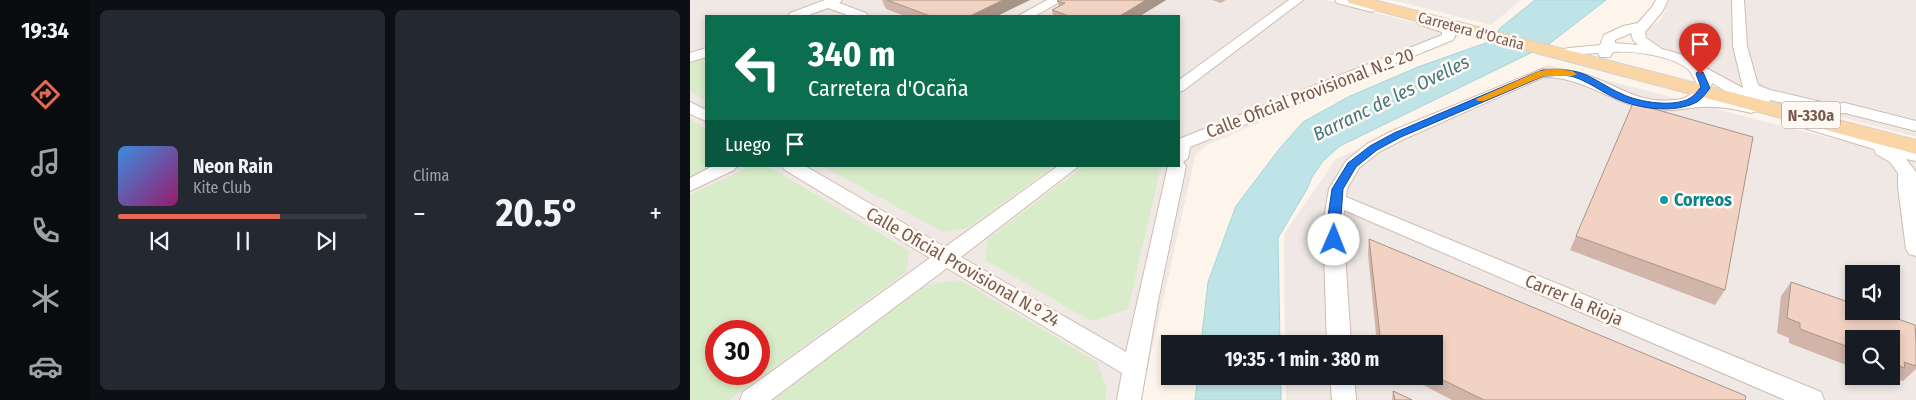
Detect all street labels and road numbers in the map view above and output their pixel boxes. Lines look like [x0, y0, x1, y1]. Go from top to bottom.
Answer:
street label: Carretera d'Ocaña [1416, 8, 1526, 54]
street label: Calle Oficial Provisional N.º 20 [1203, 43, 1417, 143]
road number: N-330a [1782, 102, 1840, 128]
street label: Calle Oficial Provisional N.º 24 [862, 203, 1064, 332]
street label: Carrer la Rioja [1522, 270, 1626, 331]

